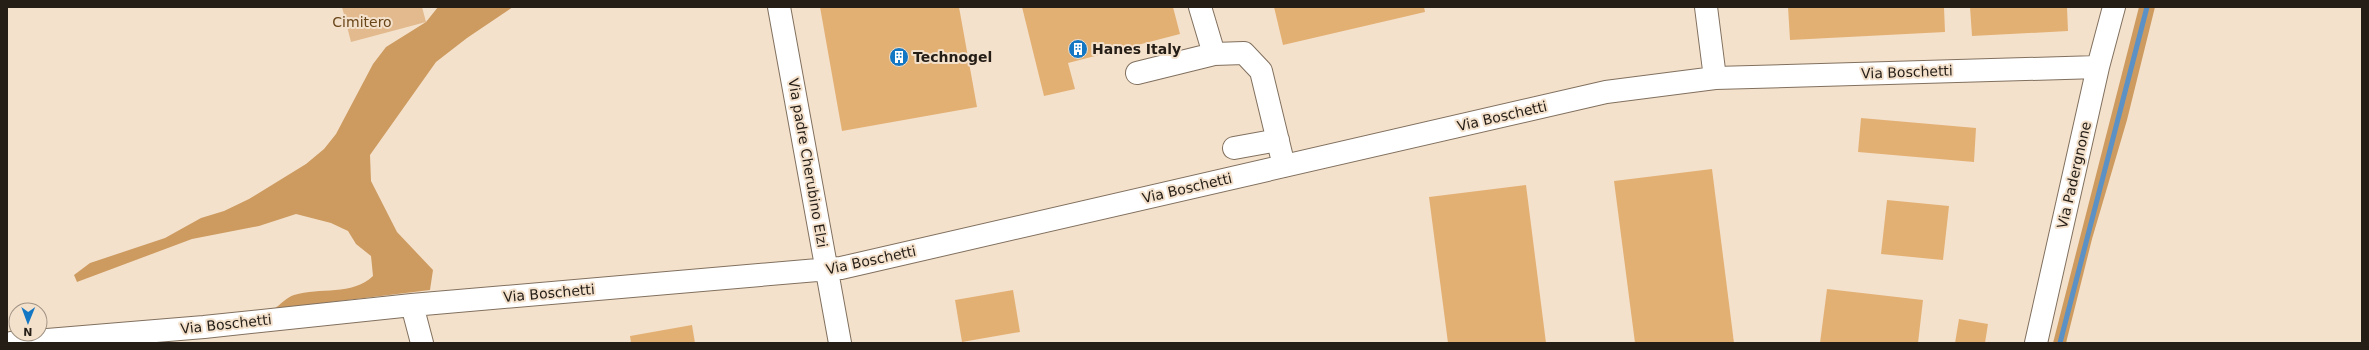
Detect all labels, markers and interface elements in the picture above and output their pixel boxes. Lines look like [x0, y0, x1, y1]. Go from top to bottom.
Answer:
park label: Cimitero [332, 14, 392, 30]
building icon: Hanes Italy [1067, 38, 1089, 60]
place label: Hanes Italy [1092, 41, 1181, 57]
building icon: Technogel [888, 46, 910, 68]
place label: Technogel [913, 49, 992, 65]
street label: Via Boschetti [1861, 62, 1953, 82]
street label: Via padre Cherubino Elzi [785, 77, 831, 249]
street label: Via Boschetti [1456, 98, 1548, 134]
street label: Via Padergnone [2054, 120, 2094, 230]
street label: Via Boschetti [1141, 170, 1233, 206]
street label: Via Boschetti [824, 243, 918, 277]
street label: Via Boschetti [503, 281, 595, 305]
north arrow [8, 302, 48, 342]
street label: Via Boschetti [180, 311, 272, 337]
text: N [23, 325, 33, 338]

